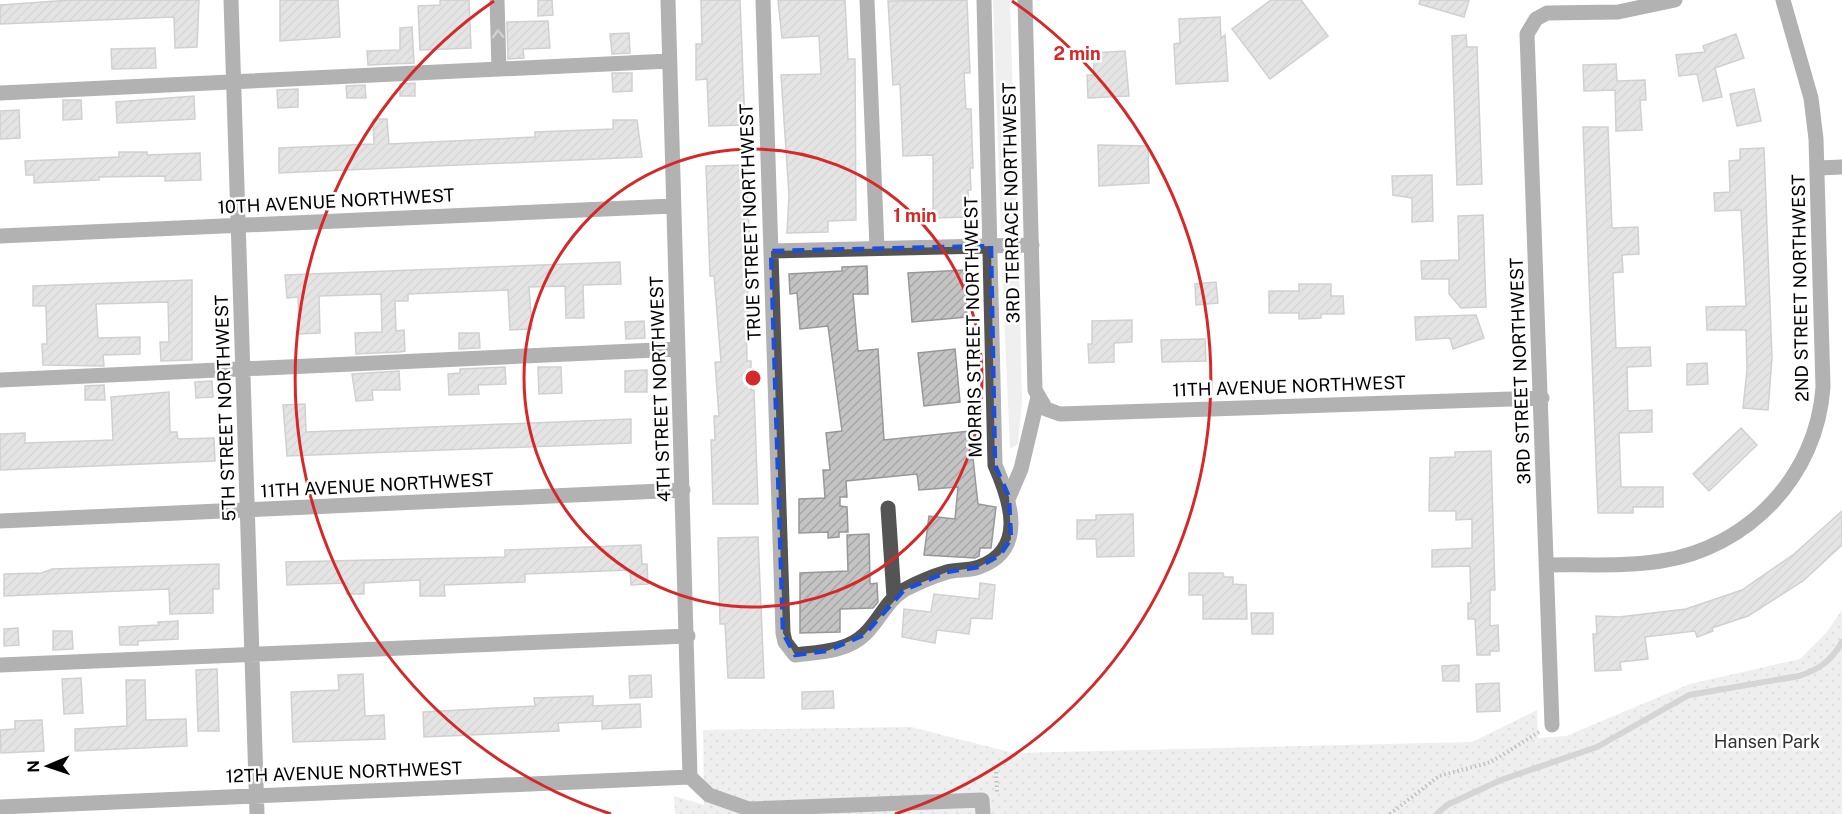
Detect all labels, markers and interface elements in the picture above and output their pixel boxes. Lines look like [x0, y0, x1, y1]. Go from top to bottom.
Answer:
one-way arrow [491, 30, 504, 39]
text: 2 min [1053, 43, 1101, 64]
street label: 3RD TERRACE NORTHWEST [998, 82, 1024, 324]
street label: TRUE STREET NORTHWEST [735, 103, 765, 341]
street label: 2ND STREET NORTHWEST [1788, 174, 1812, 402]
street label: 10TH AVENUE NORTHWEST [217, 184, 455, 218]
street label: MORRIS STREET NORTHWEST [960, 196, 986, 458]
text: 1 min [893, 205, 937, 226]
street label: 3RD STREET NORTHWEST [1506, 257, 1534, 485]
street label: 4TH STREET NORTHWEST [646, 275, 674, 503]
street label: 5TH STREET NORTHWEST [211, 294, 239, 522]
centre of rings [743, 368, 763, 388]
street label: 11TH AVENUE NORTHWEST [1172, 371, 1406, 401]
street label: 11TH AVENUE NORTHWEST [260, 468, 494, 502]
park label: Hansen Park [1714, 731, 1820, 752]
north arrow [18, 736, 78, 796]
street label: 12TH AVENUE NORTHWEST [225, 757, 463, 787]
text: N [24, 760, 43, 773]

